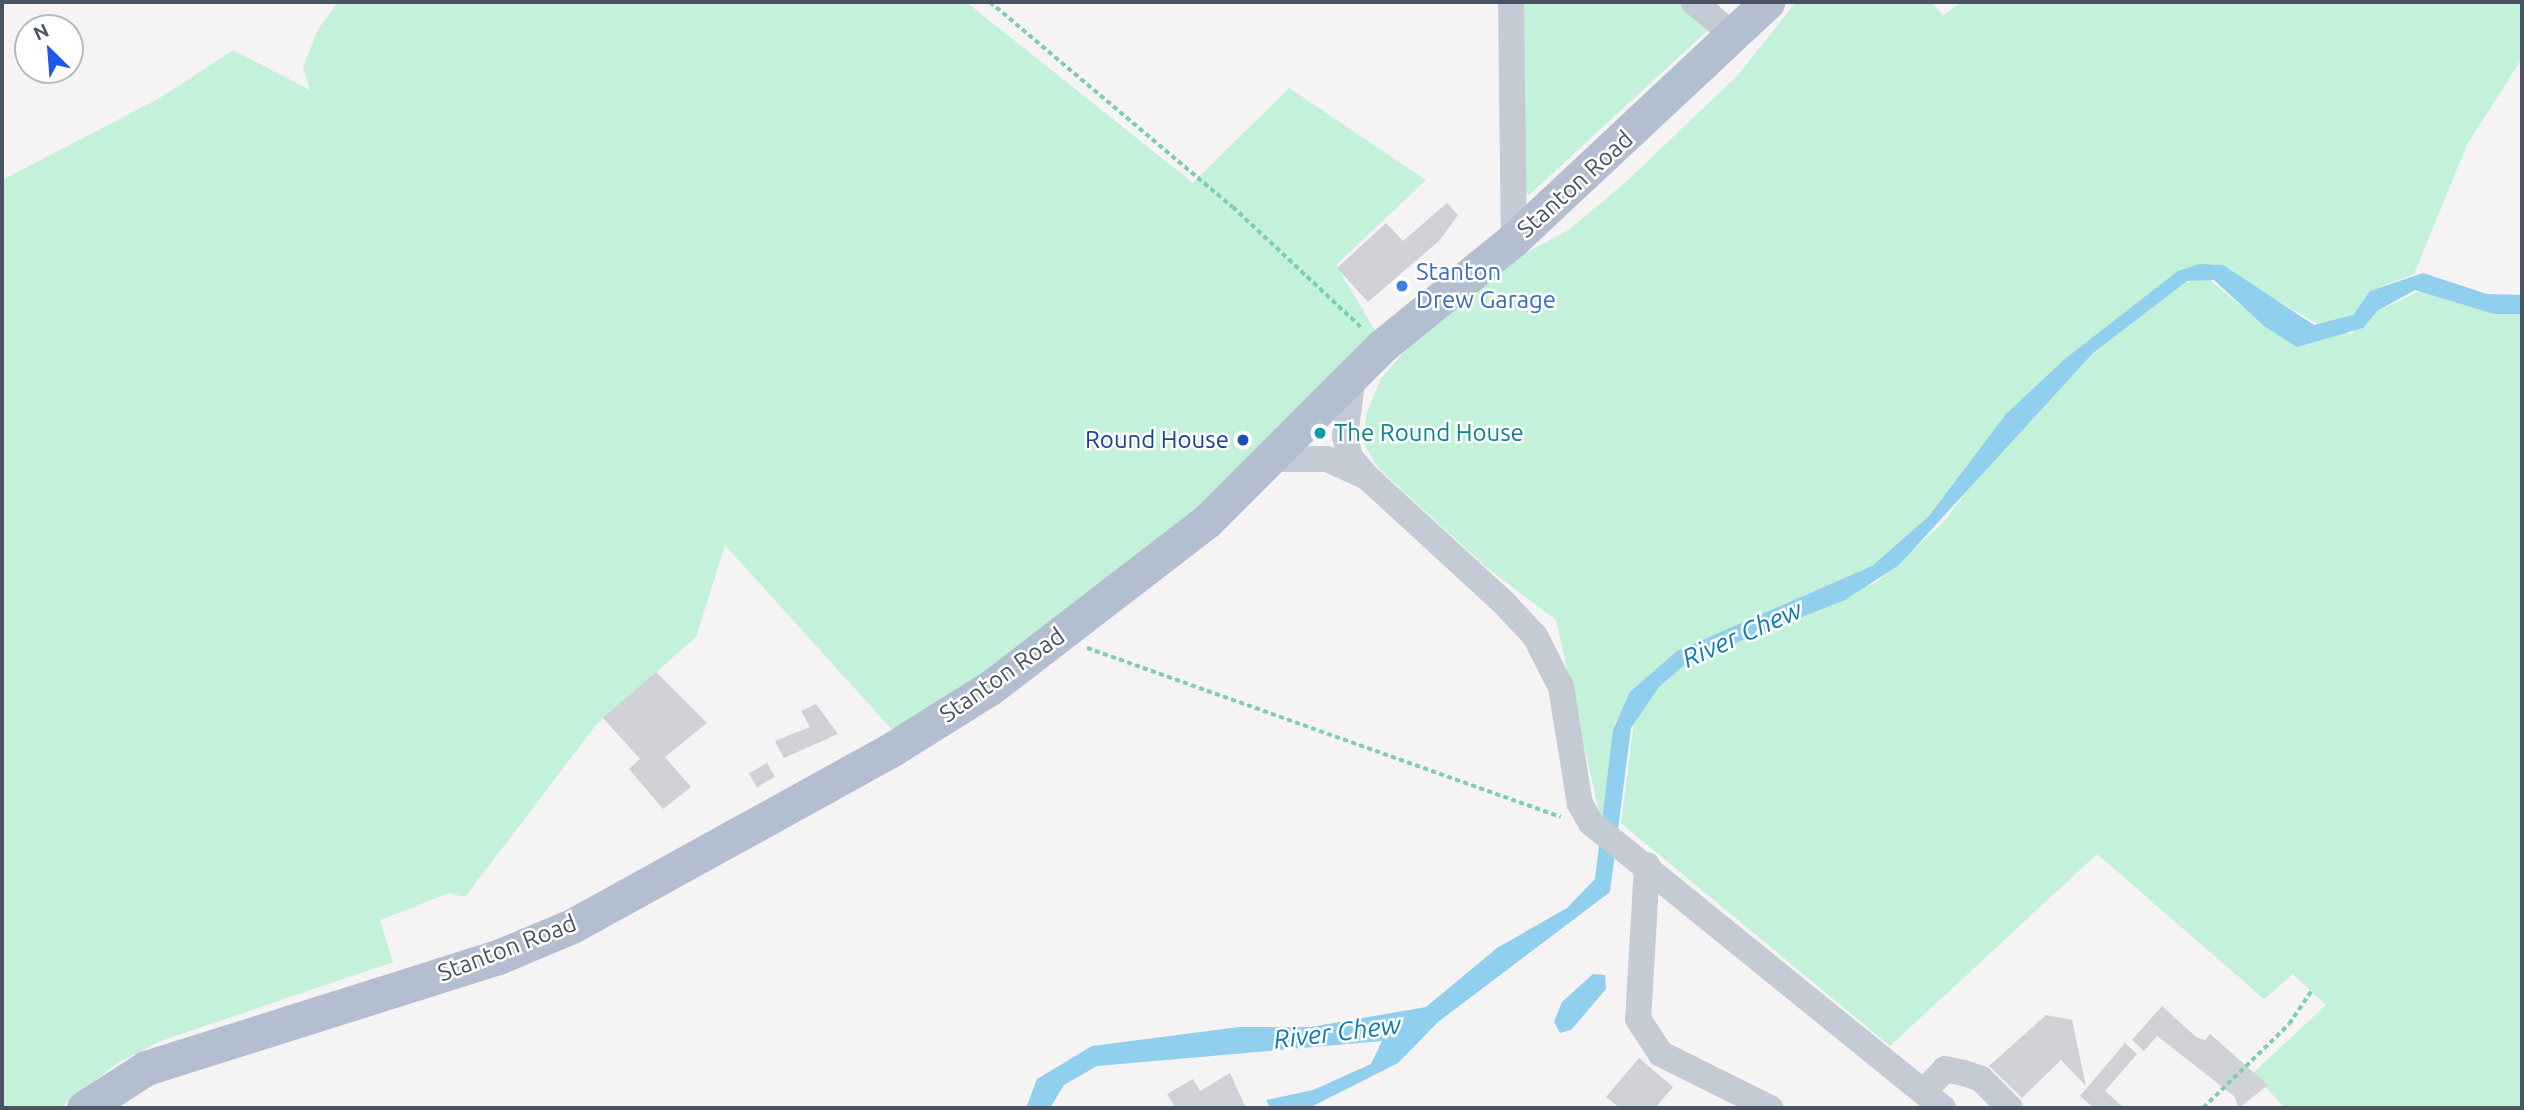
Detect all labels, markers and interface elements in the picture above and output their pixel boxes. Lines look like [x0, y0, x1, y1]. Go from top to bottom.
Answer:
north arrow [14, 14, 84, 84]
text: N [30, 19, 52, 45]
street label: Stanton Road [1511, 124, 1639, 244]
place label: Stanton Drew Garage [1416, 258, 1556, 314]
marker: Stanton Drew Garage [1394, 278, 1410, 294]
place label: The Round House [1334, 419, 1524, 447]
marker: The Round House [1312, 425, 1328, 441]
place label: Round House [1085, 426, 1229, 454]
marker: Round House [1235, 432, 1251, 448]
water label: River Chew [1677, 594, 1807, 674]
street label: Stanton Road [934, 621, 1070, 729]
street label: Stanton Road [434, 908, 580, 988]
water label: River Chew [1272, 1009, 1402, 1055]

